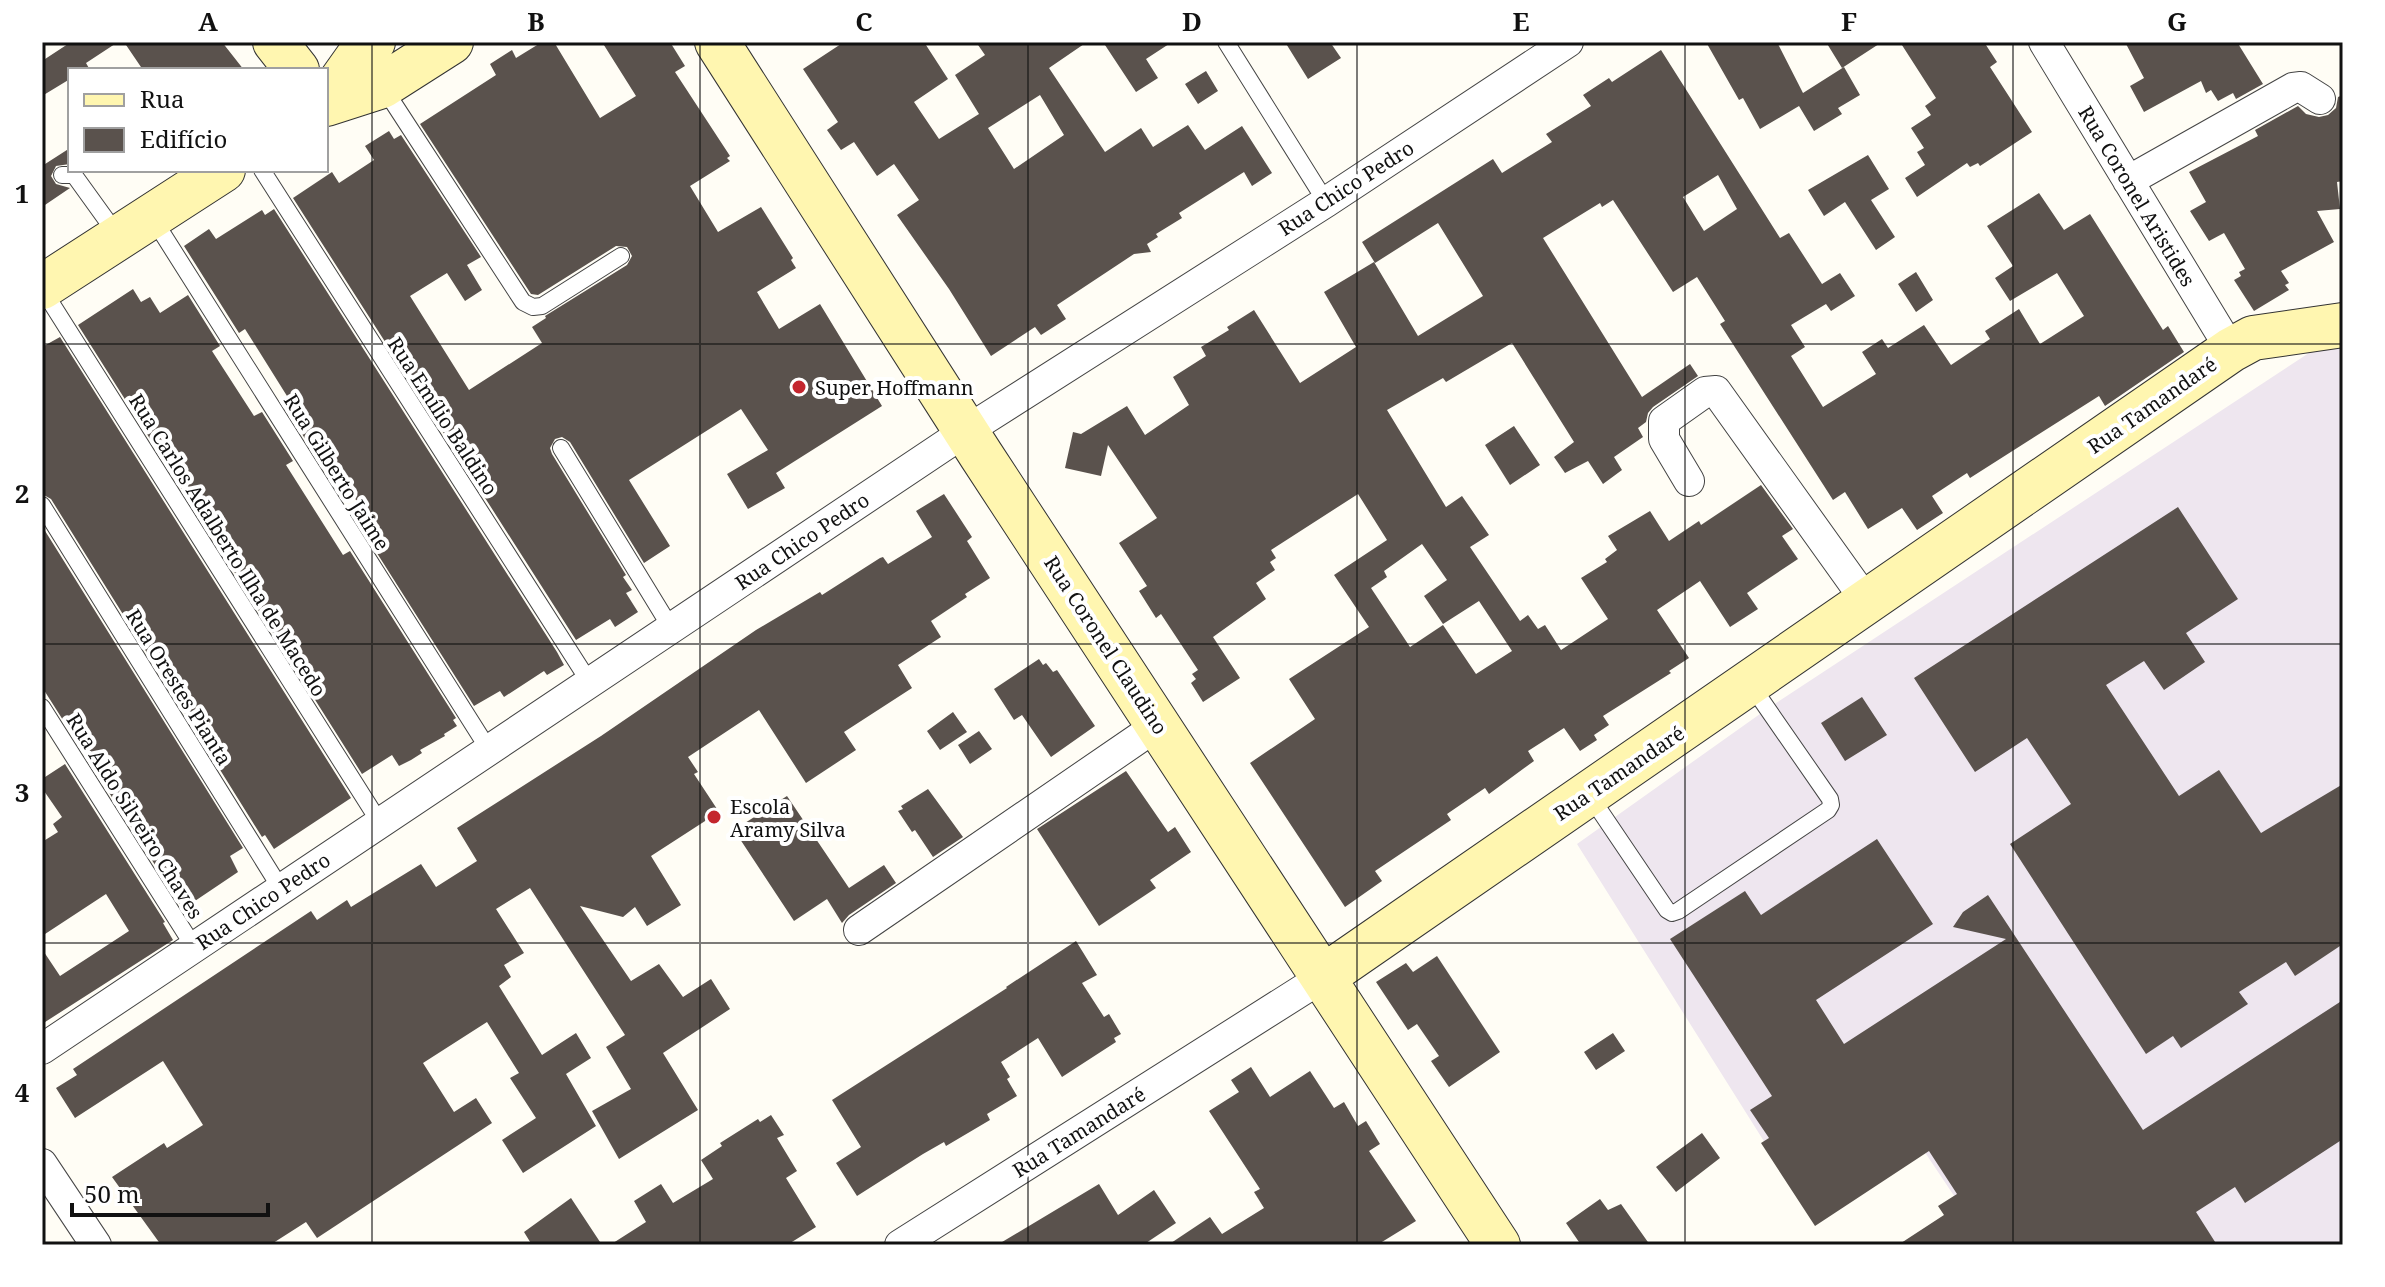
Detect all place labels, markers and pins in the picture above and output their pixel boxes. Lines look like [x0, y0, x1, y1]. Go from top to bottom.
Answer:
place label: Super Hoffmann [815, 374, 974, 401]
marker: Super Hoffmann [790, 378, 808, 396]
place label: Escola Aramy Silva [730, 793, 846, 843]
marker: Escola Aramy Silva [705, 808, 723, 826]

